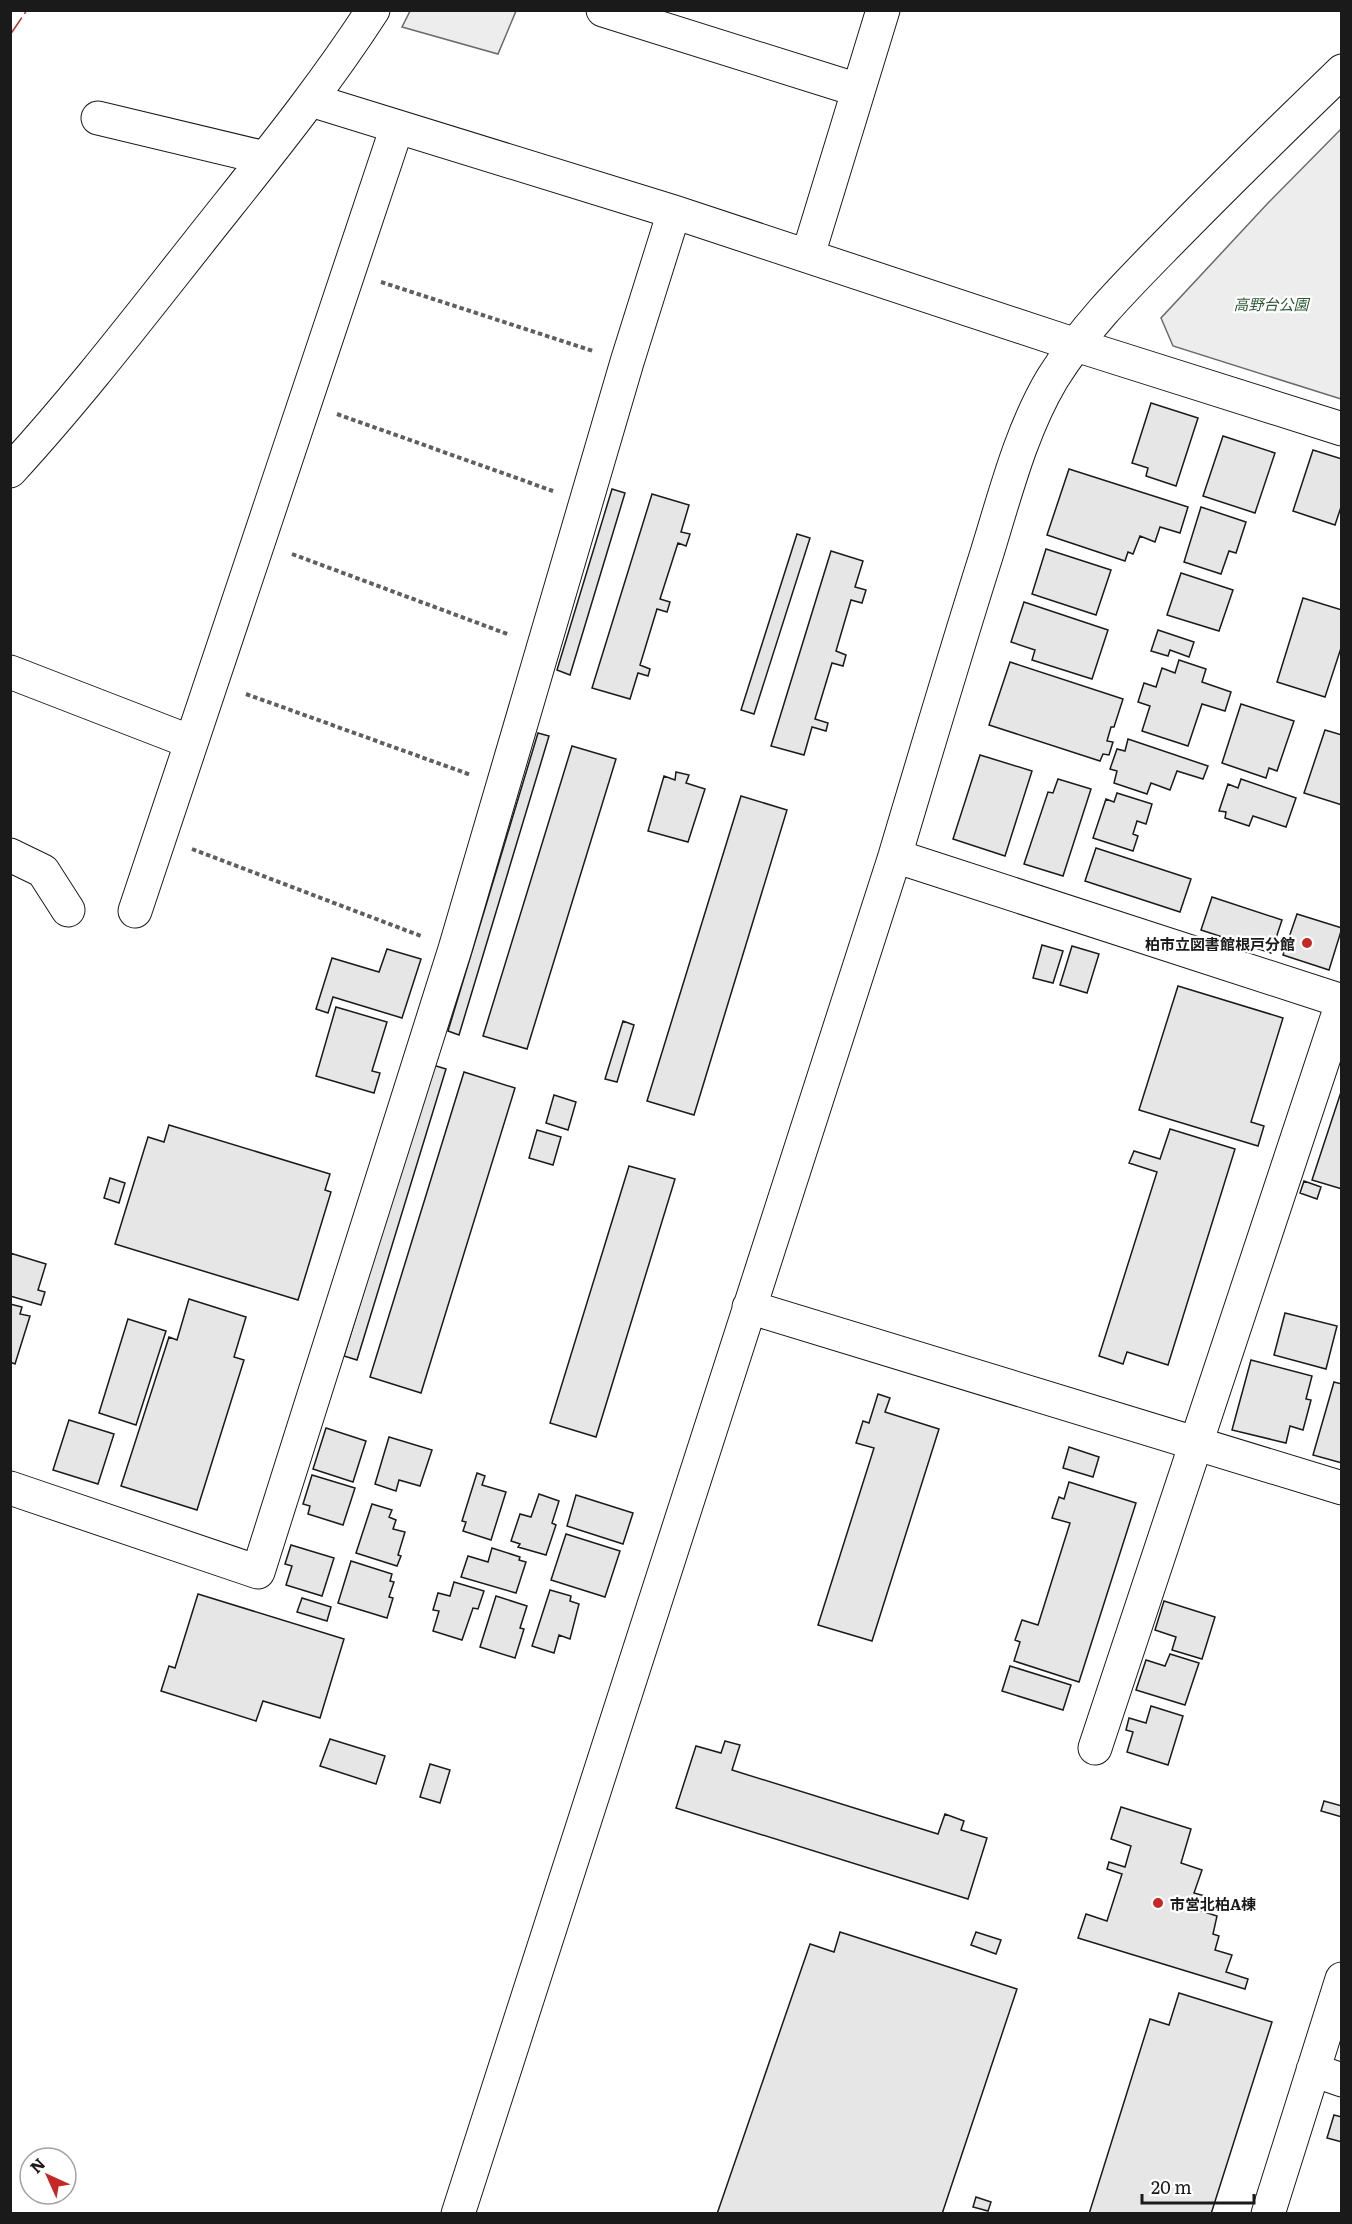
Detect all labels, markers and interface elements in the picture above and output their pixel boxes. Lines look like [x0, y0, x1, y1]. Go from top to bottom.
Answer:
park label: 高野台公園 [1233, 292, 1310, 315]
place label: 柏市立図書館根戸分館 [1145, 932, 1295, 955]
marker: 柏市立図書館根戸分館 [1300, 936, 1314, 950]
place label: 市営北柏A棟 [1170, 1892, 1256, 1915]
marker: 市営北柏A棟 [1151, 1896, 1165, 1910]
north arrow [18, 2146, 78, 2206]
text: N [23, 2151, 50, 2178]
scale bar [1142, 2167, 1254, 2205]
text: 20 m [1151, 2173, 1192, 2200]

